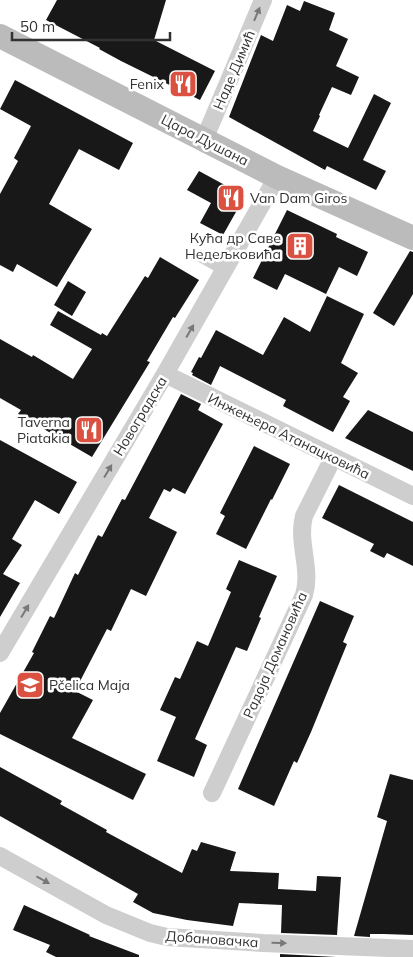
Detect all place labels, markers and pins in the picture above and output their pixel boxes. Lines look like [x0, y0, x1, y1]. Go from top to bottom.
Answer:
restaurant icon: Fenix [168, 69, 198, 99]
place label: Fenix [130, 75, 165, 93]
restaurant icon: Van Dam Giros [216, 183, 246, 213]
place label: Van Dam Giros [250, 189, 348, 207]
place label: Кућа др Саве Недељковића [185, 229, 281, 263]
building icon: Кућа др Саве Недељковића [285, 231, 315, 261]
place label: Taverna Piatakia [17, 413, 70, 447]
restaurant icon: Taverna Piatakia [74, 415, 104, 445]
school or university icon: Pčelica Maja [15, 670, 45, 700]
place label: Pčelica Maja [49, 676, 130, 694]

